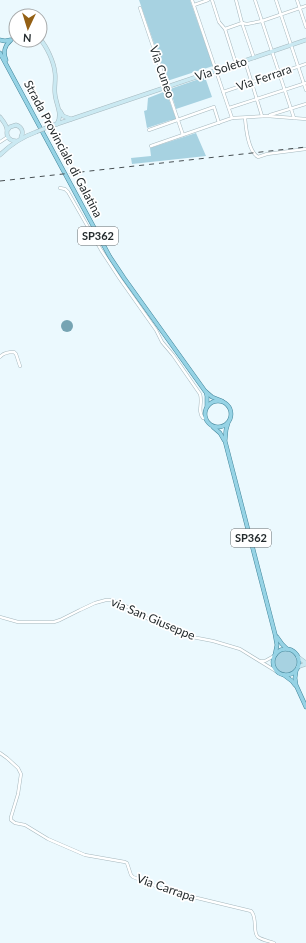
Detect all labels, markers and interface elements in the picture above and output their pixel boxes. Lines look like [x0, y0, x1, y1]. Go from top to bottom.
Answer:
north arrow [8, 8, 48, 48]
text: N [23, 32, 32, 45]
street label: Via Cuneo [147, 44, 178, 100]
street label: Via Soleto [193, 53, 249, 84]
street label: Via Ferrara [234, 61, 293, 94]
street label: Strada Provinciale di Galatina [21, 78, 106, 220]
road number: SP362 [78, 227, 118, 245]
road number: SP362 [231, 529, 271, 547]
street label: via San Giuseppe [109, 594, 197, 643]
street label: Via Carrapa [135, 870, 198, 905]

